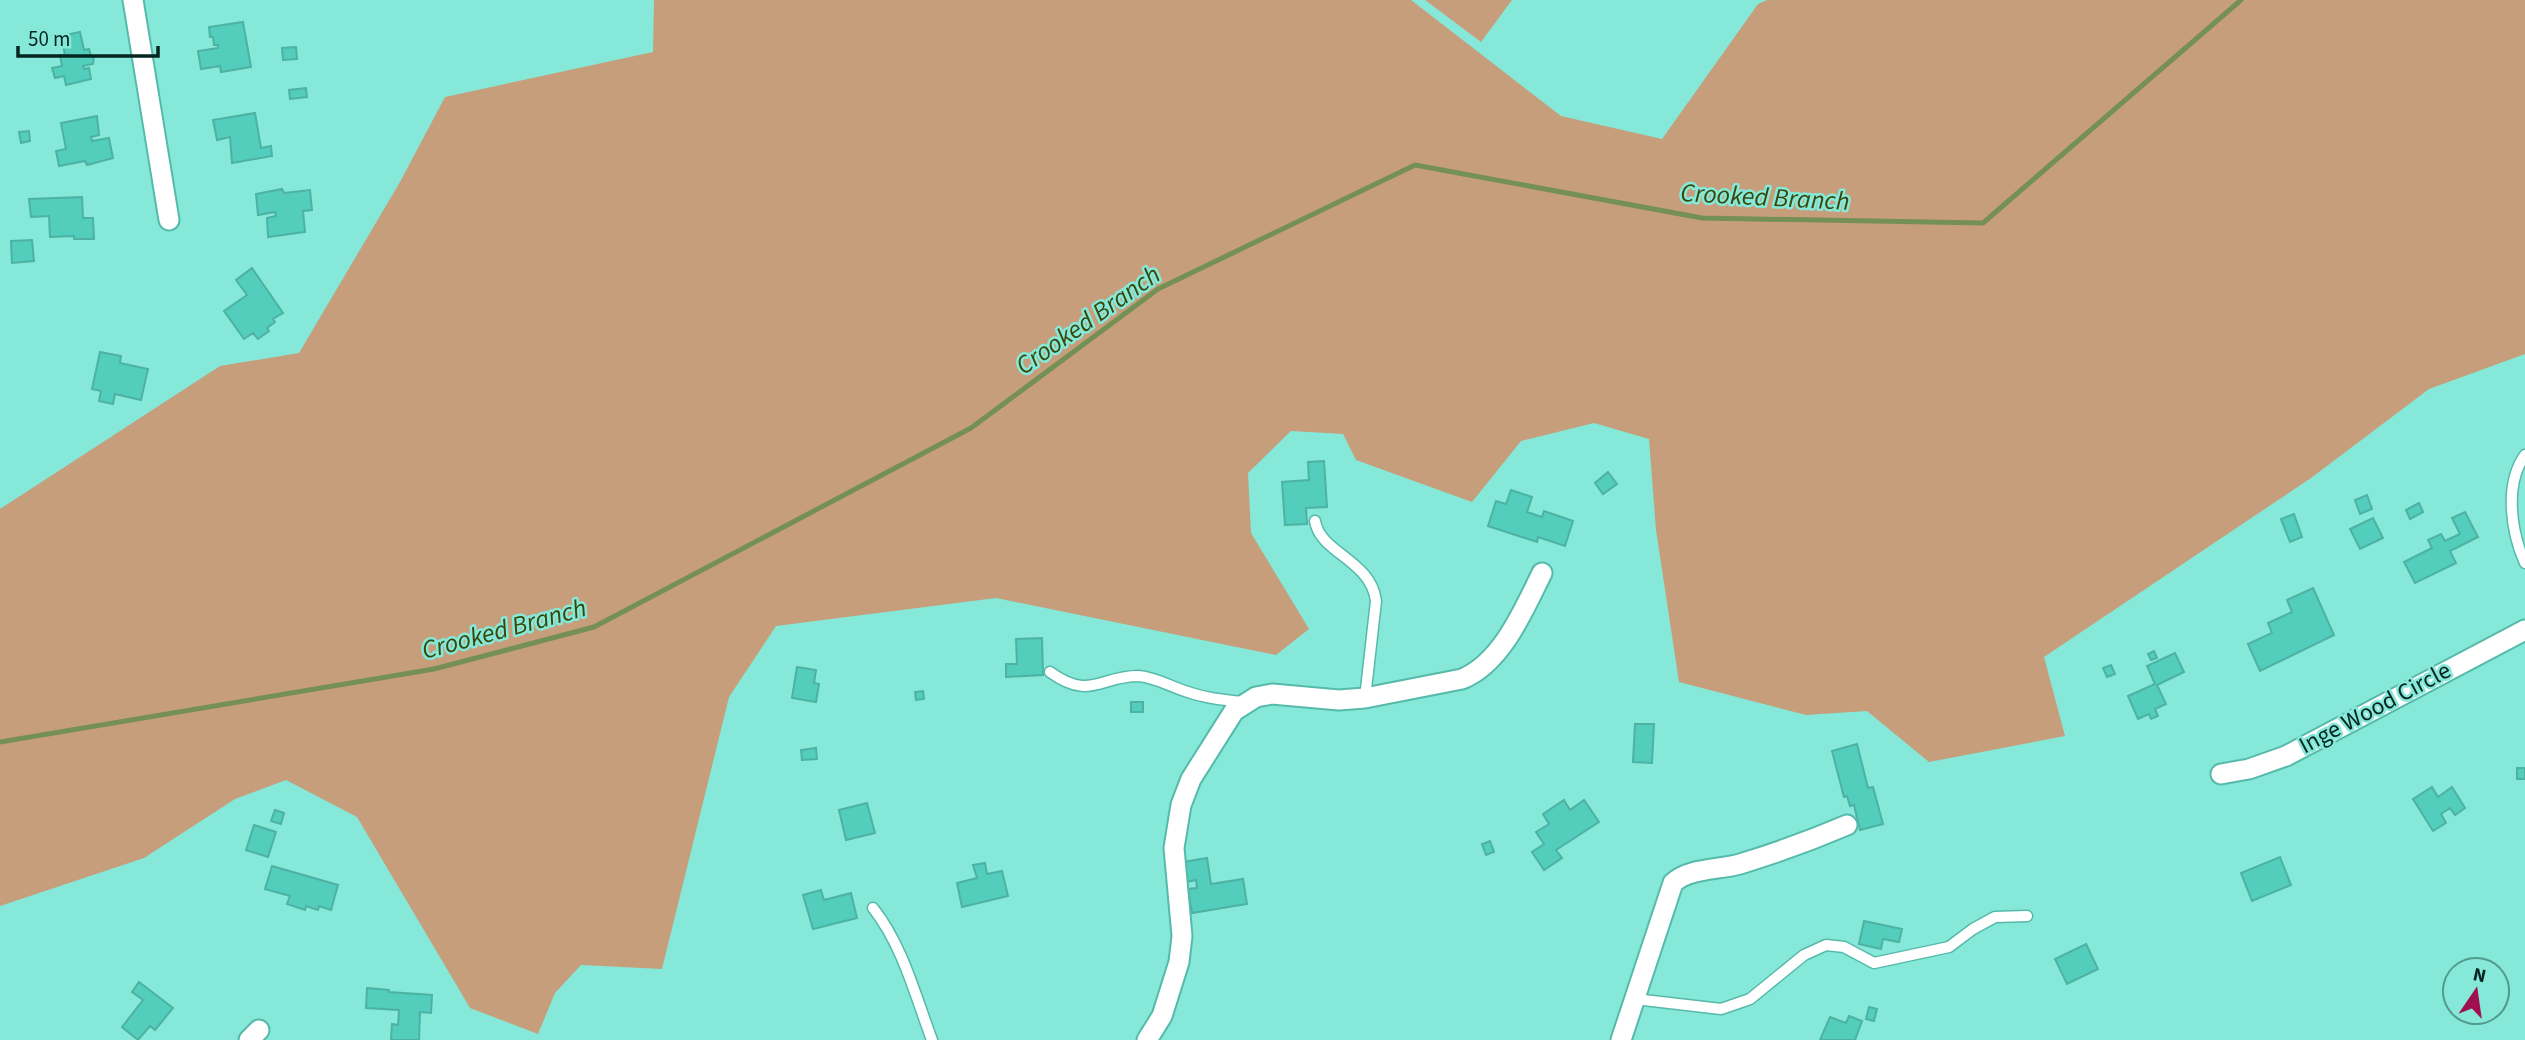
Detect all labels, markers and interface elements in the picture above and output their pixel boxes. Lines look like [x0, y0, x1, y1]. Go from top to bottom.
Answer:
scale bar [18, 14, 158, 58]
text: 50 m [28, 24, 70, 54]
water label: Crooked Branch [1680, 174, 1850, 220]
water label: Crooked Branch [1008, 256, 1168, 384]
water label: Crooked Branch [418, 589, 590, 669]
street label: Inge Wood Circle [2293, 653, 2457, 763]
north arrow [2441, 956, 2511, 1026]
text: N [2470, 961, 2489, 990]

